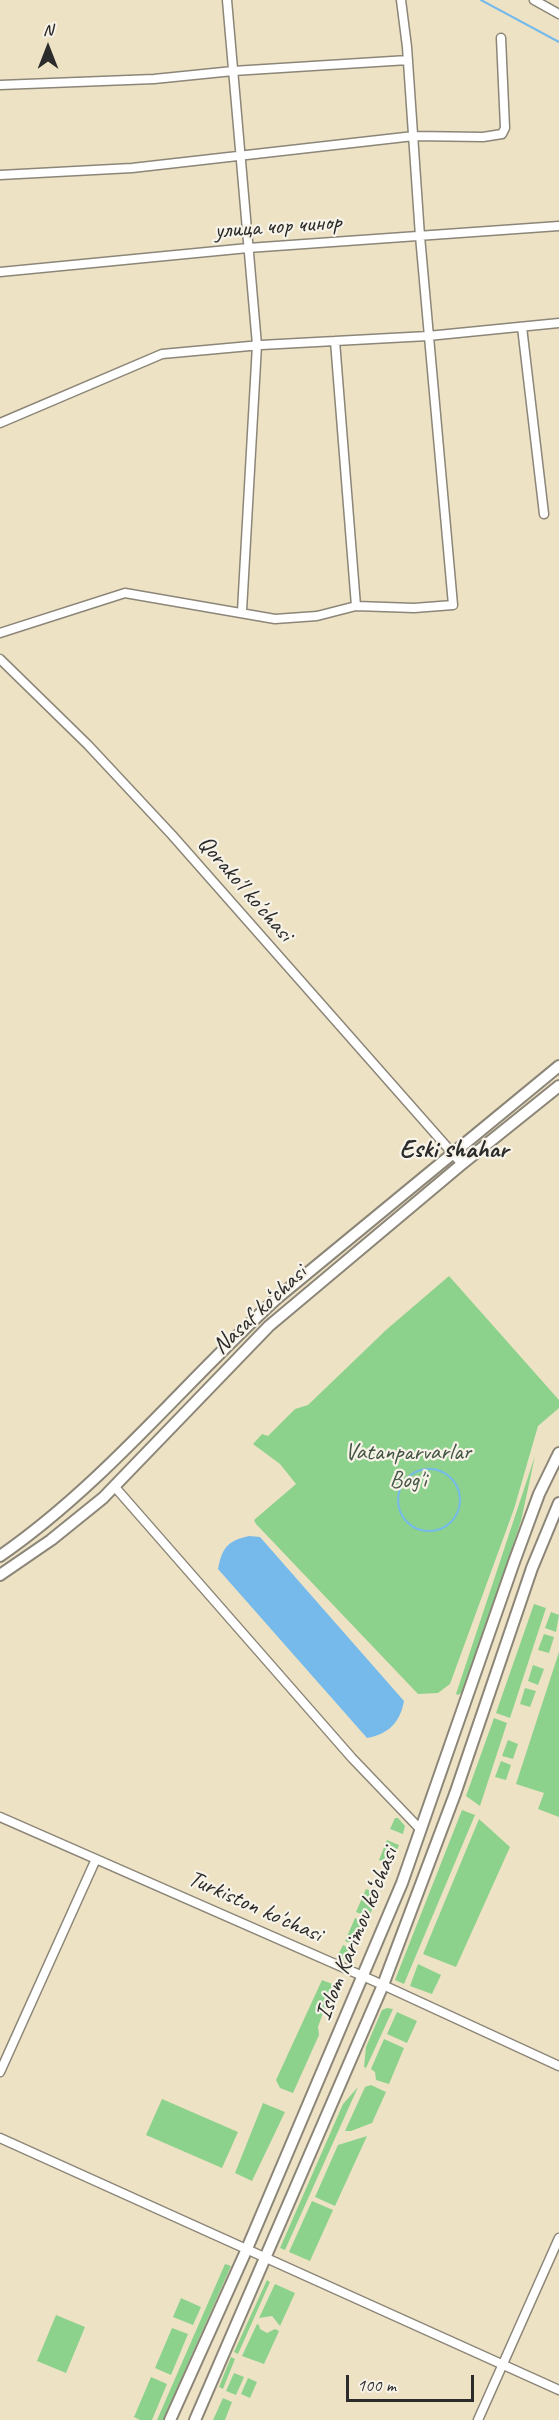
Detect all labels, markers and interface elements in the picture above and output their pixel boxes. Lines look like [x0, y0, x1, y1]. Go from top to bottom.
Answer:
north arrow [18, 18, 78, 78]
text: N [43, 20, 53, 40]
street label: улица чор чинор [214, 208, 342, 246]
street label: Qorako'l ko'chasi [191, 830, 299, 948]
district label: Eski shahar [400, 1134, 508, 1166]
street label: Nasaf ko‘chasi [207, 1259, 313, 1361]
park label: Vatanparvarlar Bog'i [345, 1439, 471, 1495]
street label: Islom Karimov ko‘chasi [309, 1843, 405, 2025]
street label: Turkiston ko'chasi [184, 1865, 326, 1949]
scale bar [349, 2363, 476, 2401]
text: 100 m [357, 2374, 396, 2396]

